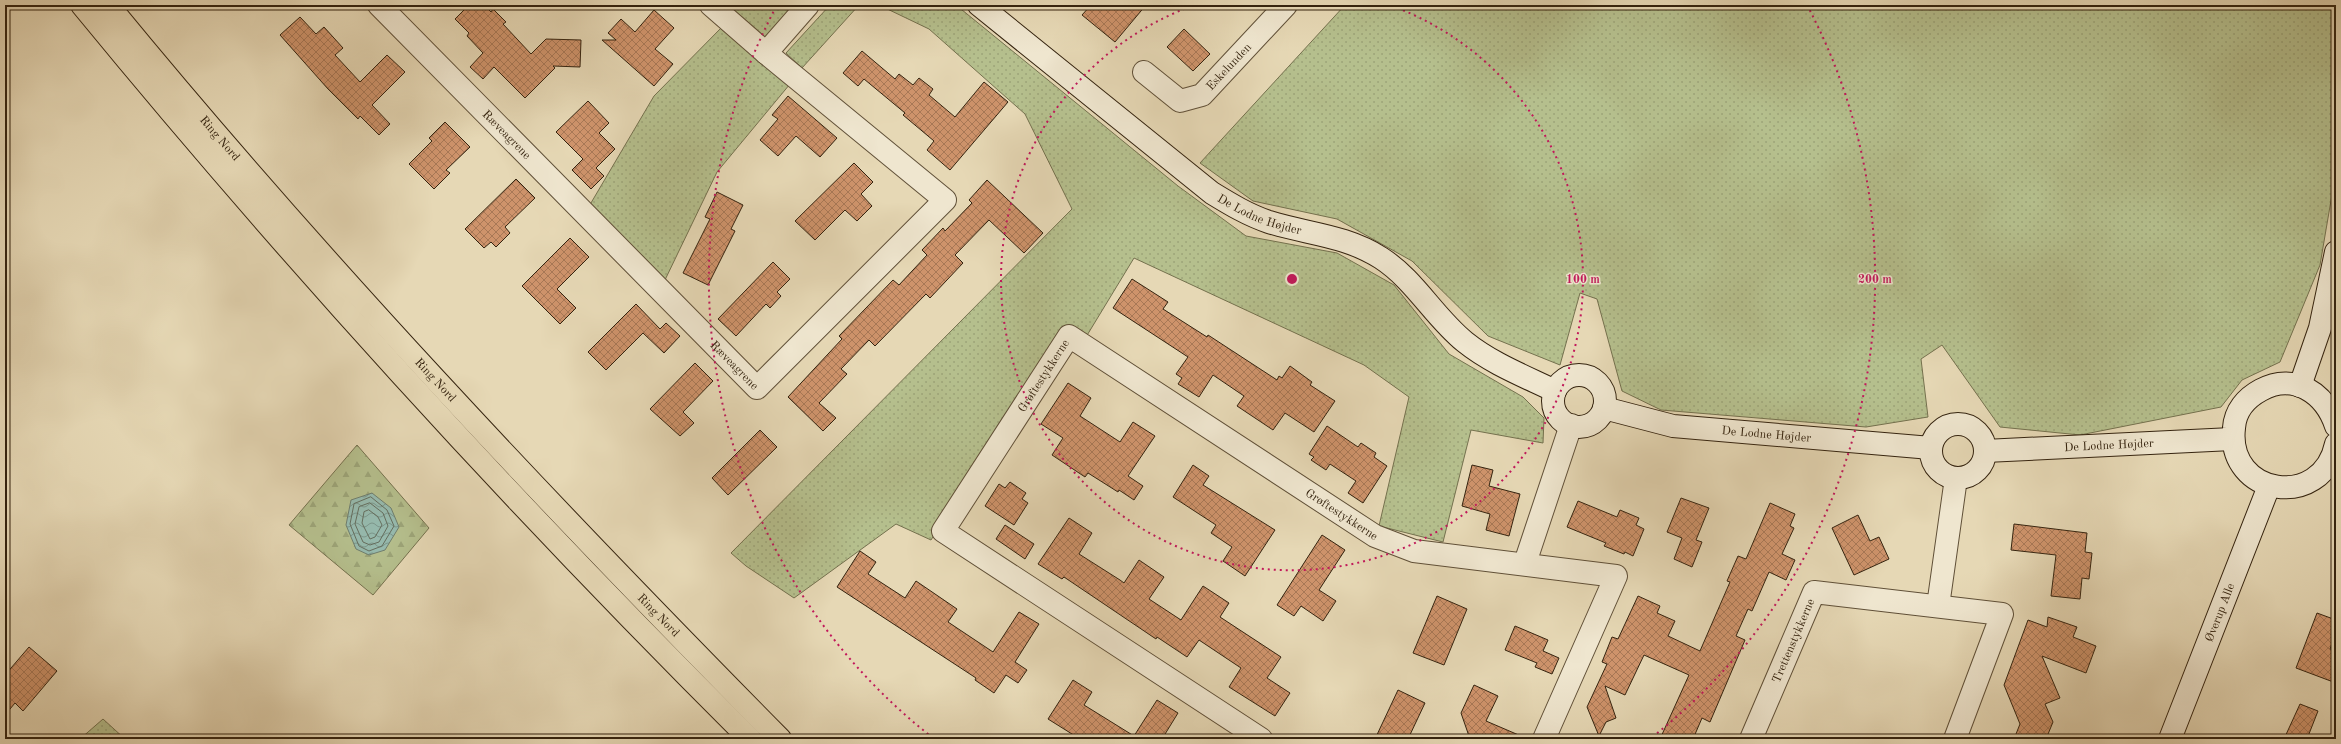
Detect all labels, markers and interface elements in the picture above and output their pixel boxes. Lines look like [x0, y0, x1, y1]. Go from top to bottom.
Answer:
street label: Eskelunden [1205, 41, 1254, 93]
street label: Ræveagrene [480, 109, 533, 162]
street label: Ring Nord [197, 114, 242, 163]
street label: De Lodne Højder [1215, 193, 1303, 237]
centre of rings [1285, 272, 1299, 286]
text: 100 m [1566, 274, 1600, 286]
text: 200 m [1858, 274, 1892, 286]
street label: Grøftestykkerne [1016, 337, 1072, 415]
street label: Ræveagrene [707, 339, 761, 393]
street label: Ring Nord [412, 356, 458, 405]
street label: De Lodne Højder [1721, 425, 1812, 445]
street label: De Lodne Højder [2064, 438, 2154, 454]
street label: Grøftestykkerne [1303, 487, 1380, 543]
street label: Øverup Alle [2204, 581, 2238, 644]
street label: Ring Nord [635, 592, 681, 640]
street label: Trettenstykkerne [1771, 597, 1818, 685]

